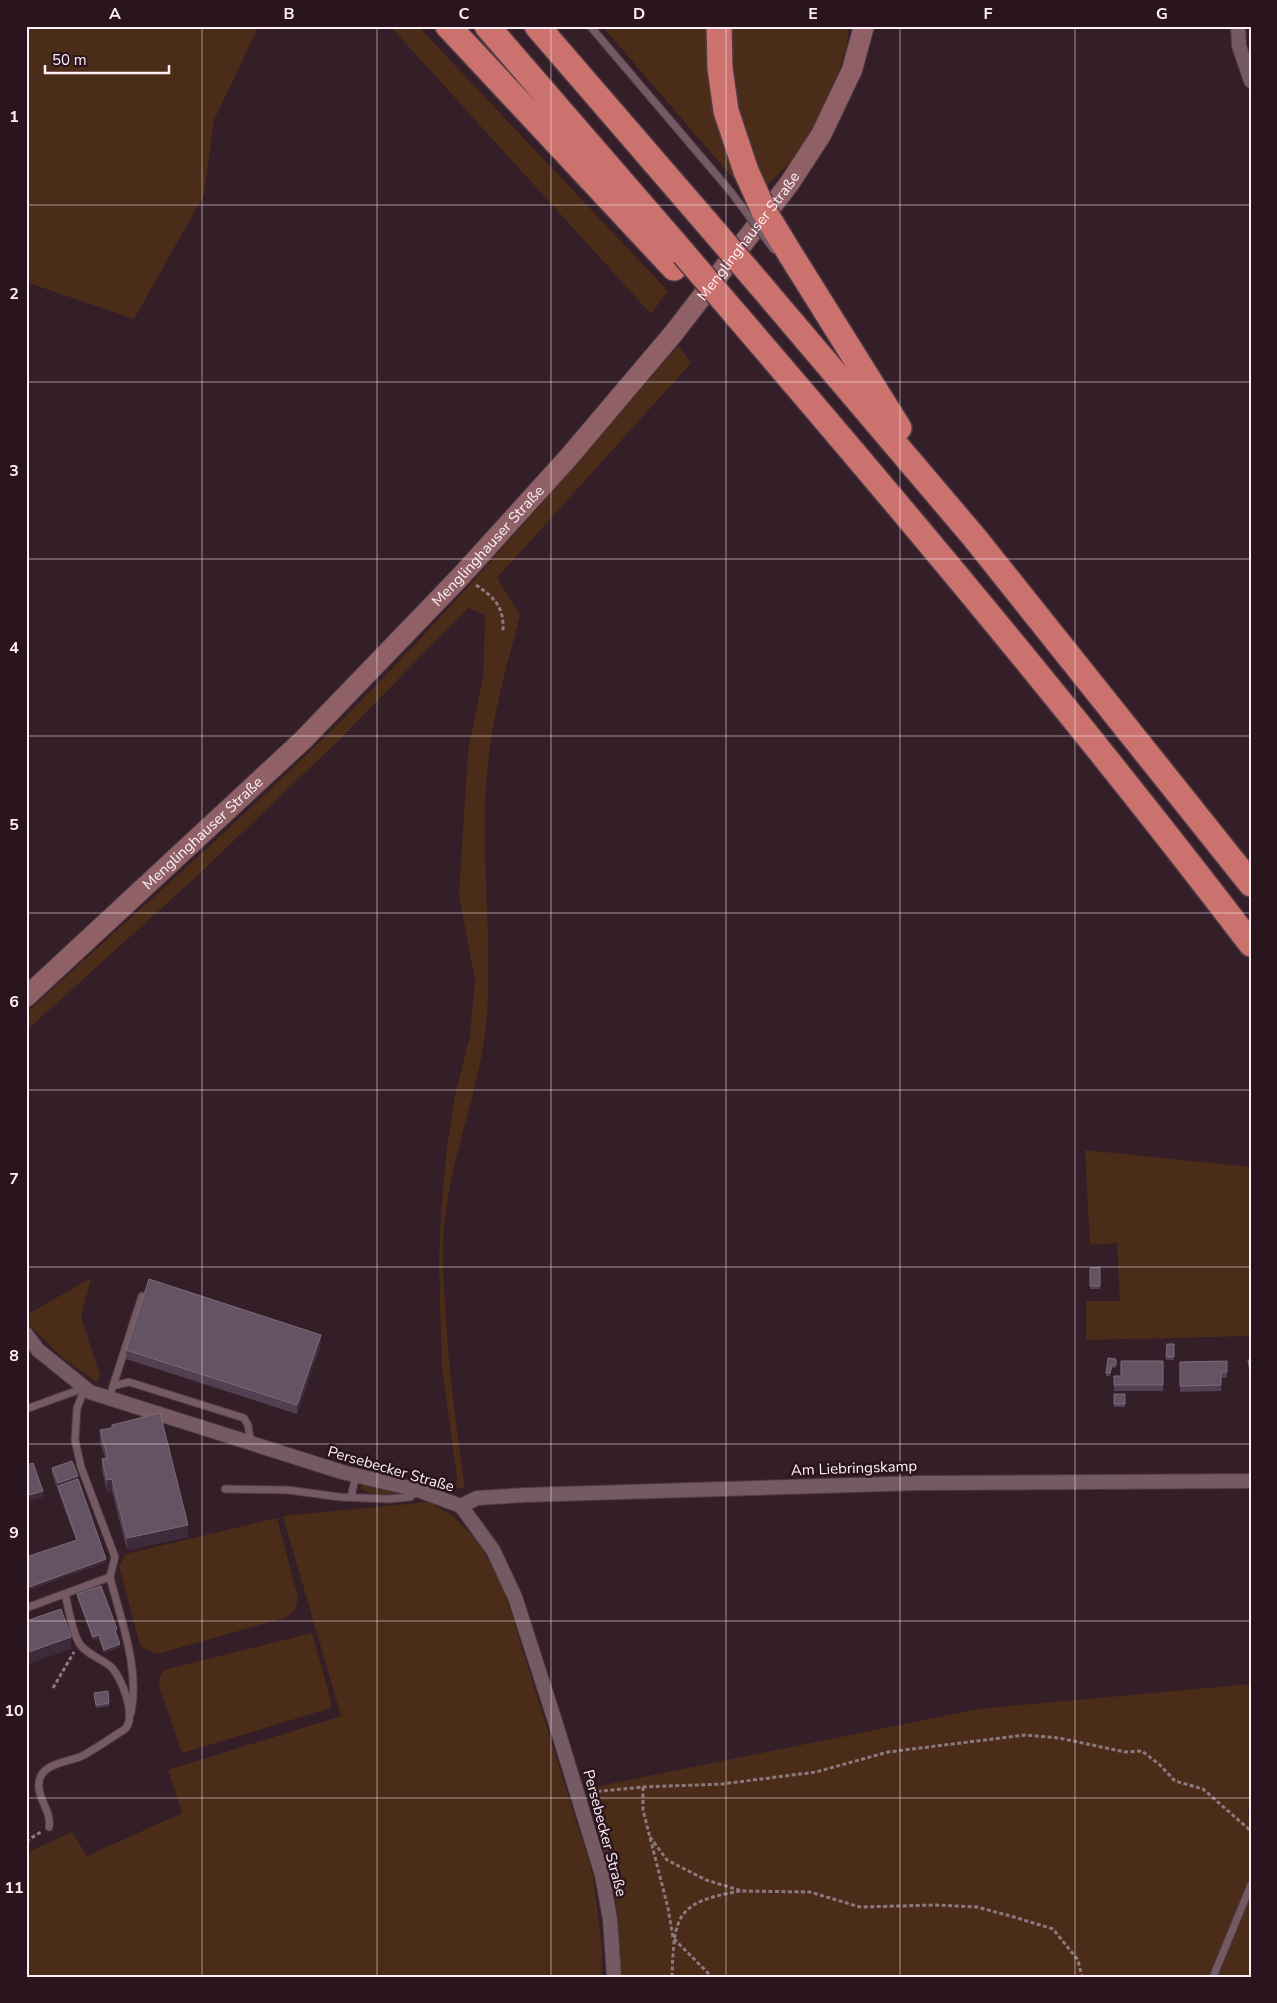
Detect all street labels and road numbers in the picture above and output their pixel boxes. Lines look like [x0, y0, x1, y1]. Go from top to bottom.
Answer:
street label: Menglinghauser Straße [692, 168, 804, 305]
street label: Menglinghauser Straße [427, 481, 549, 611]
street label: Menglinghauser Straße [138, 772, 267, 894]
street label: Persebecker Straße [325, 1441, 457, 1497]
street label: Am Liebringskamp [791, 1456, 918, 1480]
street label: Persebecker Straße [578, 1767, 632, 1899]

